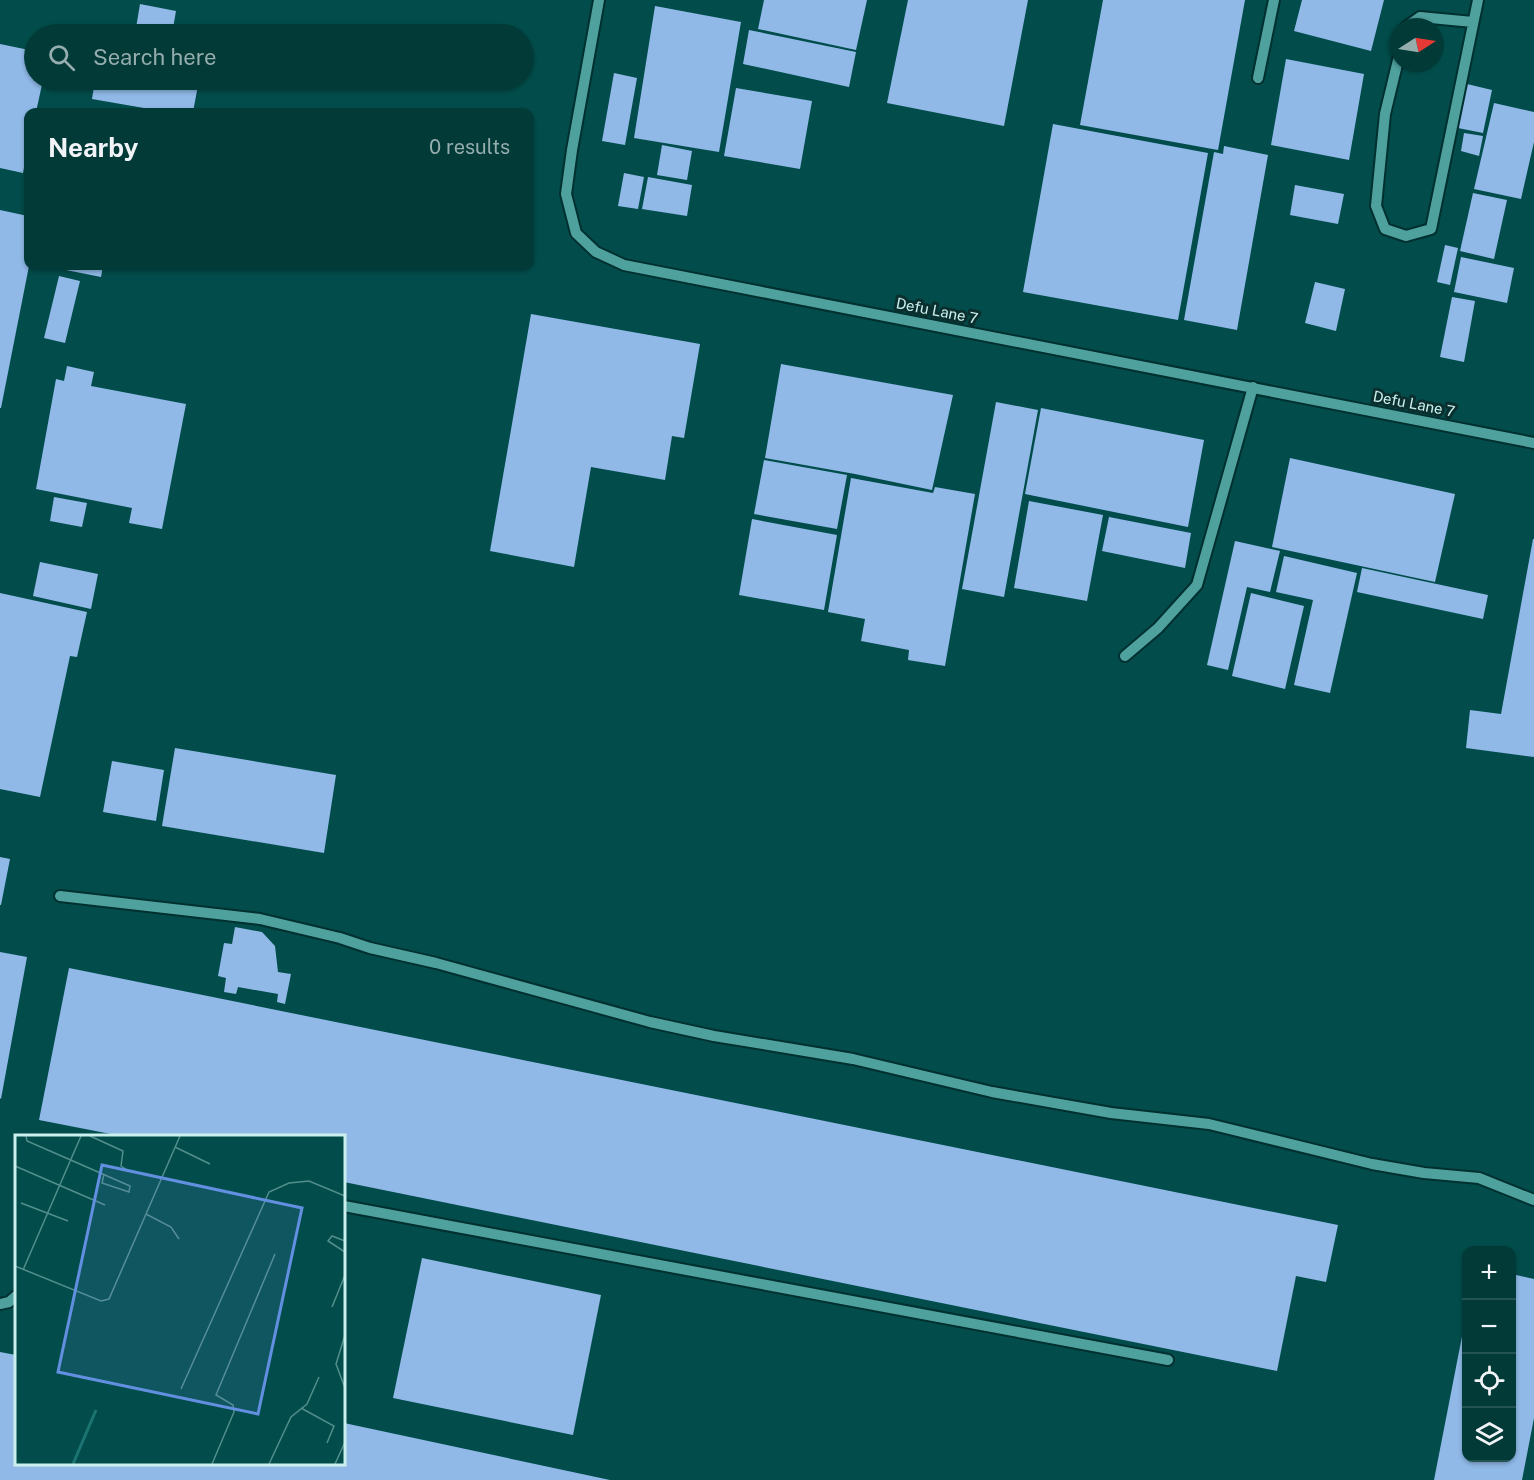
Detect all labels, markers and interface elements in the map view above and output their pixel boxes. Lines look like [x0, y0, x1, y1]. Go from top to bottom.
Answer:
north arrow [1390, 18, 1444, 72]
search box [24, 24, 534, 90]
icon: search [45, 41, 78, 74]
text: Search here [93, 44, 217, 70]
text: Nearby [48, 132, 138, 163]
text: 0 results [429, 135, 510, 159]
street label: Defu Lane 7 [895, 294, 980, 327]
street label: Defu Lane 7 [1372, 387, 1457, 420]
inset map [15, 1135, 345, 1465]
map controls [1462, 1246, 1516, 1462]
button: + [1462, 1246, 1516, 1300]
button: − [1462, 1300, 1516, 1354]
button: locate [1462, 1354, 1516, 1408]
button: layers [1462, 1408, 1516, 1462]

